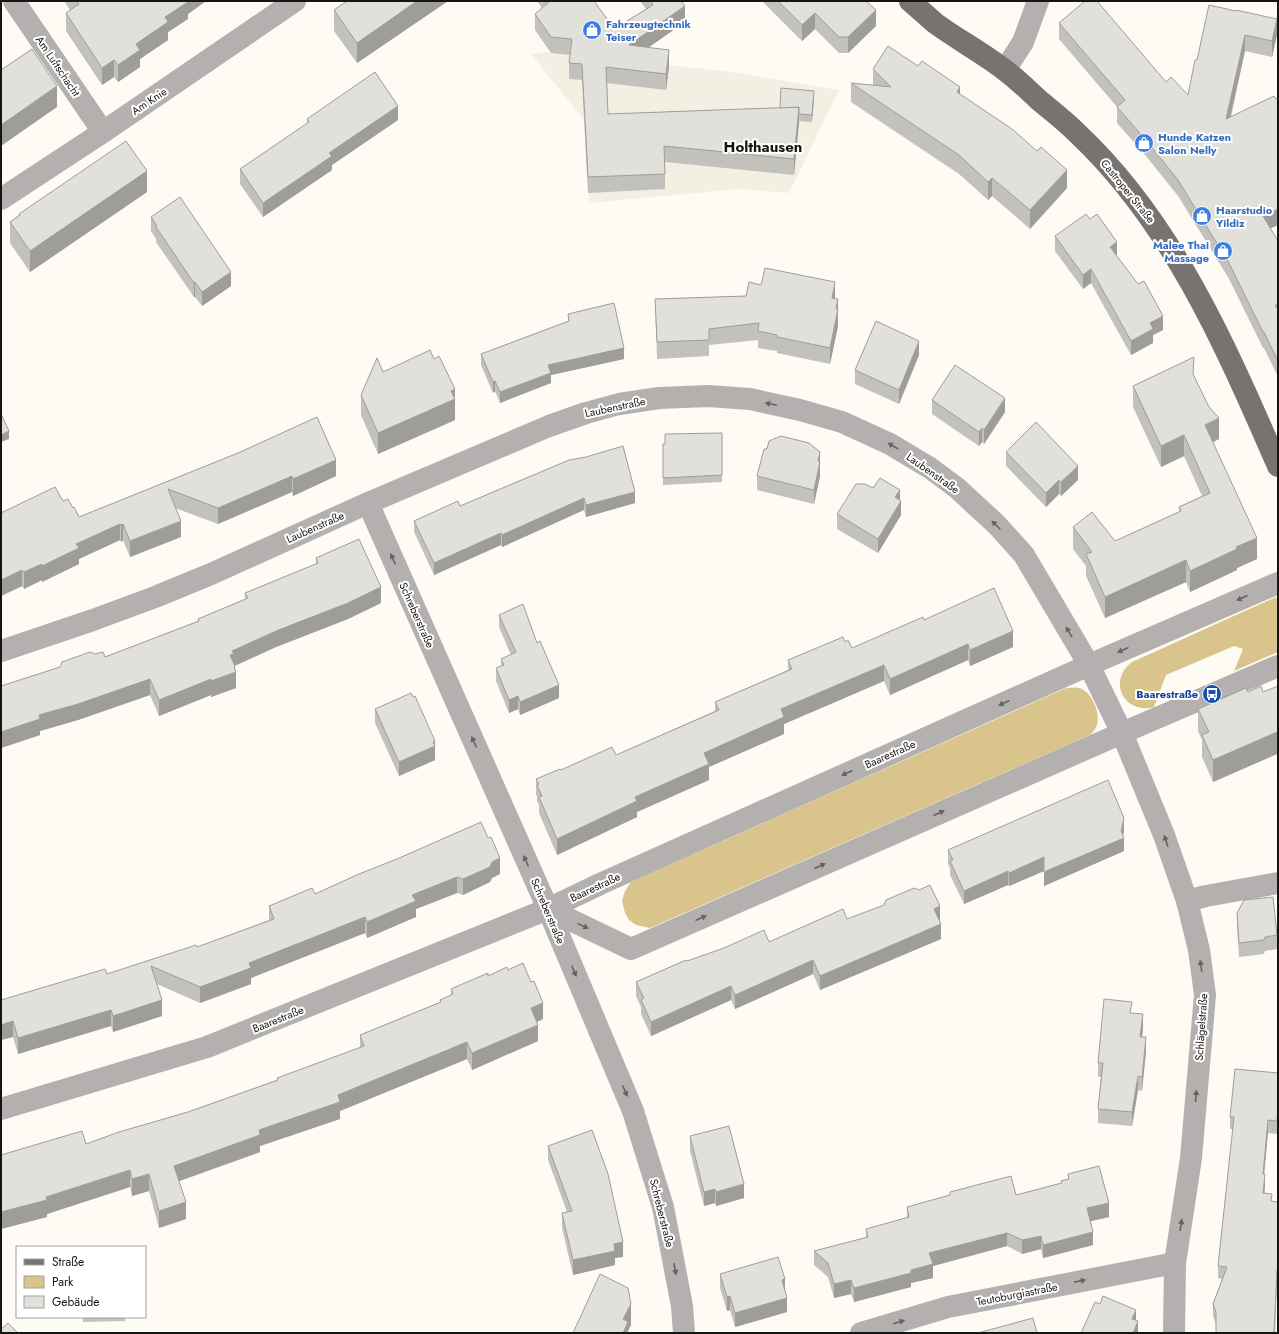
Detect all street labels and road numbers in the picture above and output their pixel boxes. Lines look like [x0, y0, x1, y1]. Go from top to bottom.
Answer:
street label: Am Luftschacht [32, 33, 84, 100]
street label: Am Knie [128, 83, 170, 119]
street label: Castroper Straße [1097, 156, 1159, 227]
street label: Laubenstraße [583, 393, 647, 421]
street label: Laubenstraße [903, 449, 963, 497]
street label: Laubenstraße [284, 507, 347, 547]
street label: Schreberstraße [395, 580, 439, 651]
street label: Baarestraße [862, 736, 918, 772]
street label: Baarestraße [567, 868, 623, 906]
street label: Schreberstraße [527, 876, 569, 947]
street label: Schlägelstraße [1191, 992, 1211, 1061]
street label: Baarestraße [250, 1001, 306, 1037]
street label: Schreberstraße [646, 1177, 678, 1249]
street label: Teutoburgiastraße [975, 1278, 1059, 1310]

